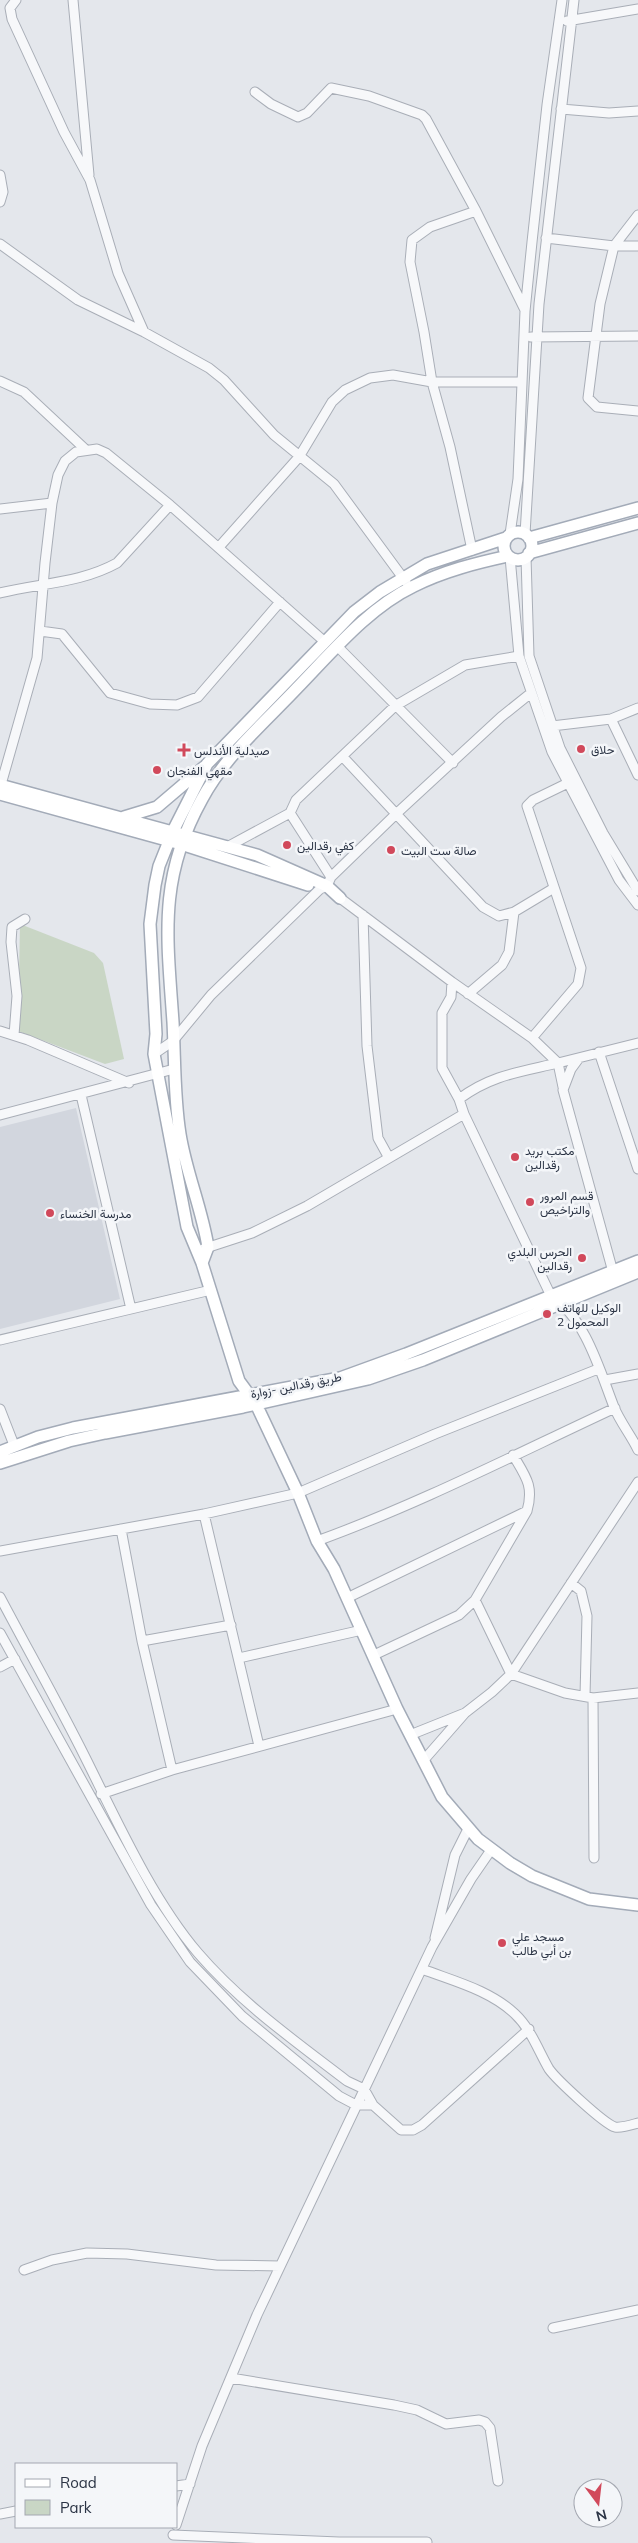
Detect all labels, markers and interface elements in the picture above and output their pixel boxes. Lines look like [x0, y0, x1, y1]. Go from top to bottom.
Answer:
place label: حلاق [591, 742, 615, 757]
place label: صيدلية الأندلس [194, 743, 270, 759]
marker: حلاق [575, 743, 587, 755]
marker: صيدلية الأندلس [178, 744, 190, 756]
place label: مقهي الفنجان [167, 763, 232, 781]
marker: مقهي الفنجان [151, 764, 163, 776]
place label: كفي رقدالين [297, 838, 354, 856]
marker: كفي رقدالين [281, 839, 293, 851]
place label: صالة ست البيت [401, 843, 477, 858]
marker: صالة ست البيت [385, 844, 397, 856]
place label: مكتب بريد رقدالين [525, 1143, 574, 1173]
marker: مكتب بريد رقدالين [509, 1151, 521, 1163]
place label: قسم المرور والتراخيص [539, 1188, 593, 1218]
marker: قسم المرور والتراخيص [524, 1196, 536, 1208]
place label: مدرسة الخنساء [60, 1206, 131, 1222]
marker: مدرسة الخنساء [44, 1207, 56, 1219]
place label: الحرس البلدي رقدالين [508, 1244, 572, 1274]
marker: الحرس البلدي رقدالين [576, 1252, 588, 1264]
place label: الوكيل للهاتف المحمول 2 [557, 1300, 621, 1330]
marker: الوكيل للهاتف المحمول 2 [541, 1308, 553, 1320]
street label: طريق رقدالين -زوارة [249, 1369, 343, 1402]
place label: مسجد علي بن أبي طالب [512, 1929, 571, 1961]
marker: مسجد علي بن أبي طالب [496, 1937, 508, 1949]
legend [15, 2463, 178, 2528]
text: Road [60, 2473, 97, 2492]
north arrow [573, 2478, 623, 2528]
text: Park [60, 2498, 92, 2517]
text: N [594, 2505, 609, 2526]

